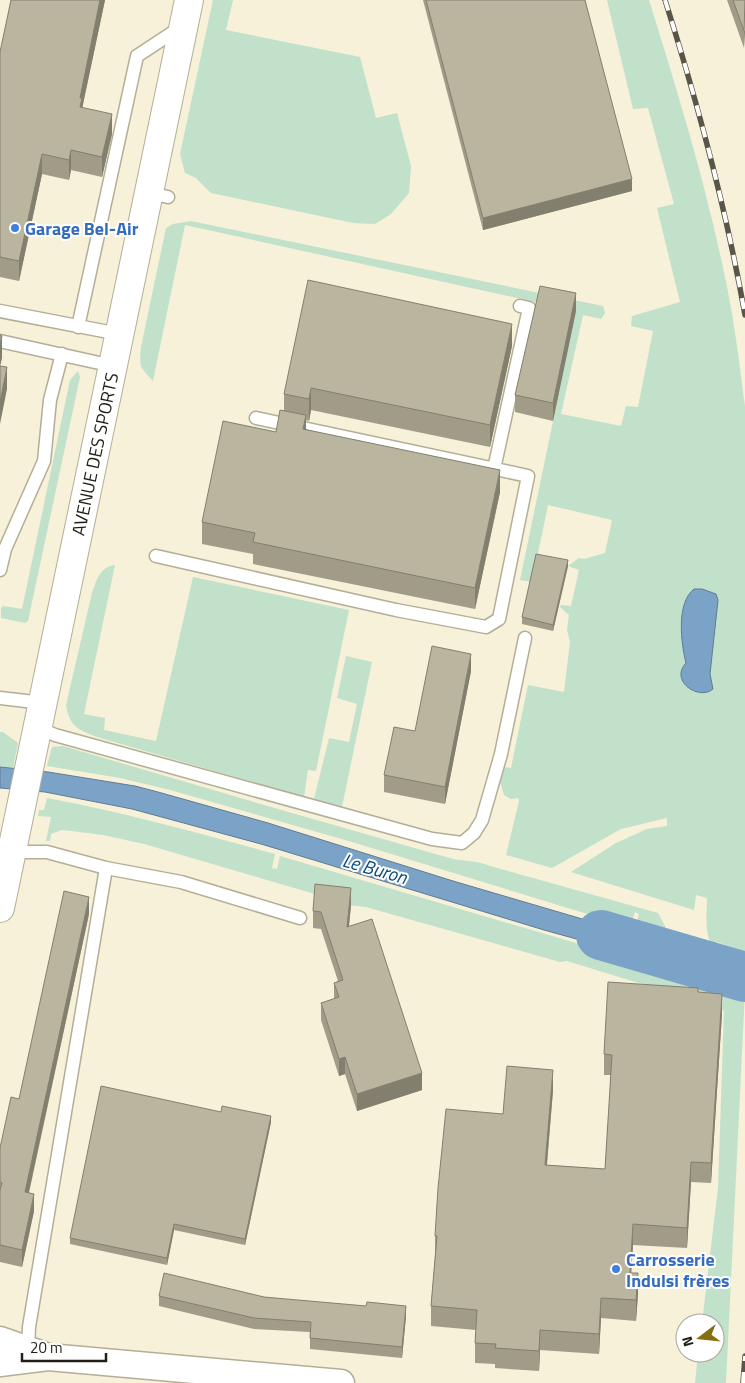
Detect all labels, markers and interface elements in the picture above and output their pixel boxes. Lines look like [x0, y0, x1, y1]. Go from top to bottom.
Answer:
place label: Garage Bel-Air [25, 215, 139, 242]
marker: Garage Bel-Air [9, 222, 21, 234]
street label: AVENUE DES SPORTS [65, 370, 125, 538]
water label: Le Buron [339, 845, 411, 891]
place label: Carrosserie Indulsi frères [626, 1246, 730, 1294]
marker: Carrosserie Indulsi frères [610, 1263, 622, 1275]
north arrow [675, 1313, 725, 1363]
scale bar [22, 1330, 106, 1362]
text: N [676, 1334, 698, 1349]
text: 20 m [30, 1336, 63, 1359]

